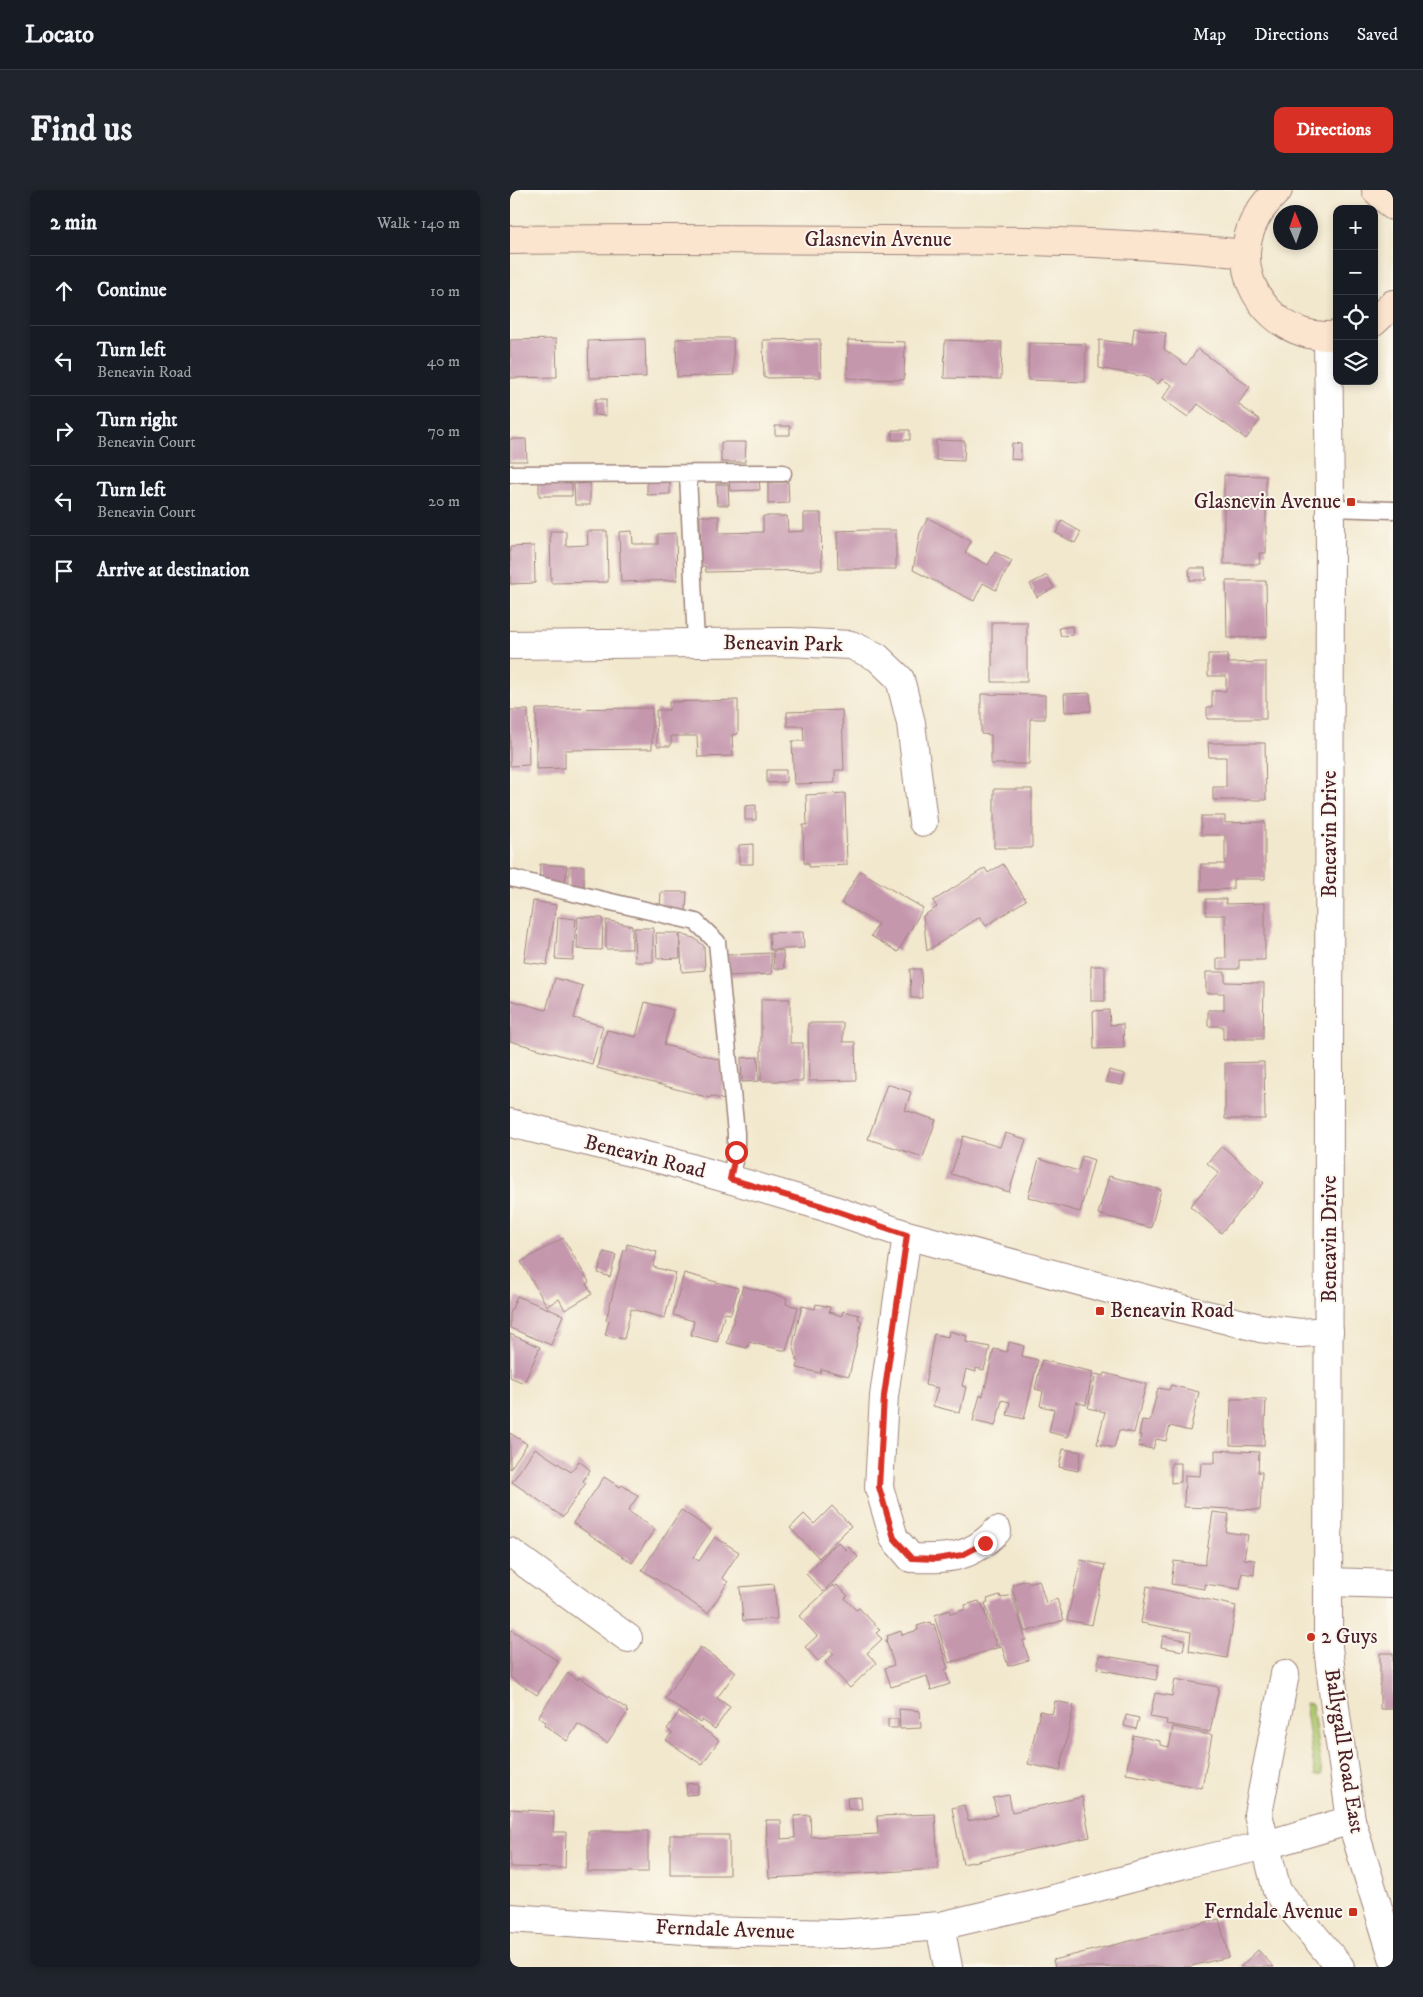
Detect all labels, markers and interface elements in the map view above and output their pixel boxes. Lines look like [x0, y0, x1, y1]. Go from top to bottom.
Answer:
text: Locato [25, 20, 94, 50]
text: Map [1193, 24, 1226, 46]
text: Directions [1254, 24, 1329, 46]
text: Saved [1357, 24, 1398, 46]
button: Directions [1274, 107, 1393, 153]
text: Find us [30, 108, 132, 152]
north arrow [1273, 205, 1318, 250]
map controls [1333, 205, 1378, 385]
button: + [1333, 205, 1378, 250]
text: 2 min [50, 210, 97, 236]
text: Walk · 140 m [377, 213, 460, 233]
street label: Glasnevin Avenue [804, 227, 952, 253]
button: − [1333, 250, 1378, 295]
icon: ahead [50, 277, 78, 305]
text: Continue [97, 279, 167, 302]
text: 10 m [430, 281, 460, 301]
button: locate [1333, 295, 1378, 340]
text: Turn left [97, 339, 166, 362]
button: layers [1333, 340, 1378, 385]
icon: left [50, 347, 78, 375]
text: 40 m [427, 351, 460, 371]
text: Beneavin Road [97, 362, 192, 382]
text: Turn right [97, 409, 177, 432]
icon: right [50, 417, 78, 445]
text: 70 m [428, 421, 460, 441]
text: Beneavin Court [97, 432, 196, 452]
text: Turn left [97, 479, 166, 502]
icon: left [50, 487, 78, 515]
place label: Glasnevin Avenue [1194, 489, 1341, 515]
text: 20 m [428, 491, 460, 511]
marker: Glasnevin Avenue [1345, 496, 1357, 508]
text: Beneavin Court [97, 502, 196, 522]
icon: arrive [50, 557, 78, 585]
text: Arrive at destination [97, 559, 249, 582]
street label: Beneavin Park [723, 630, 844, 658]
street label: Beneavin Drive [1317, 770, 1343, 898]
street label: Beneavin Road [582, 1129, 709, 1185]
route start [725, 1141, 748, 1164]
street label: Beneavin Drive [1317, 1175, 1343, 1303]
place label: Beneavin Road [1110, 1298, 1235, 1324]
marker: Beneavin Road [1094, 1305, 1106, 1317]
route end [974, 1532, 997, 1555]
place label: 2 Guys [1321, 1624, 1378, 1650]
marker: 2 Guys [1305, 1631, 1317, 1643]
street label: Ballygall Road East [1318, 1667, 1370, 1835]
place label: Ferndale Avenue [1204, 1899, 1343, 1925]
marker: Ferndale Avenue [1347, 1906, 1359, 1918]
street label: Ferndale Avenue [655, 1915, 795, 1945]

